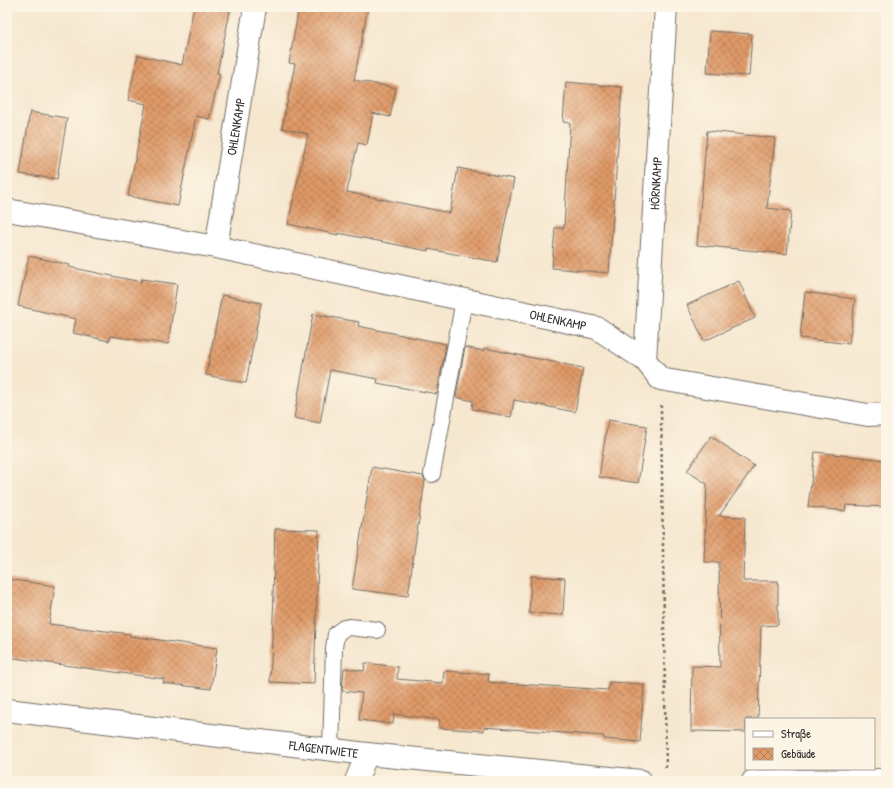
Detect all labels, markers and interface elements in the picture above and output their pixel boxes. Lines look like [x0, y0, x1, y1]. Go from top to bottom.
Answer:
street label: OHLENKAMP [222, 96, 249, 157]
street label: HÖRNKAMP [645, 156, 666, 210]
street label: OHLENKAMP [528, 305, 588, 335]
legend [745, 718, 875, 770]
text: Straße [781, 725, 811, 742]
street label: FLAGENTWIETE [287, 735, 360, 762]
text: Gebäude [781, 745, 816, 762]

